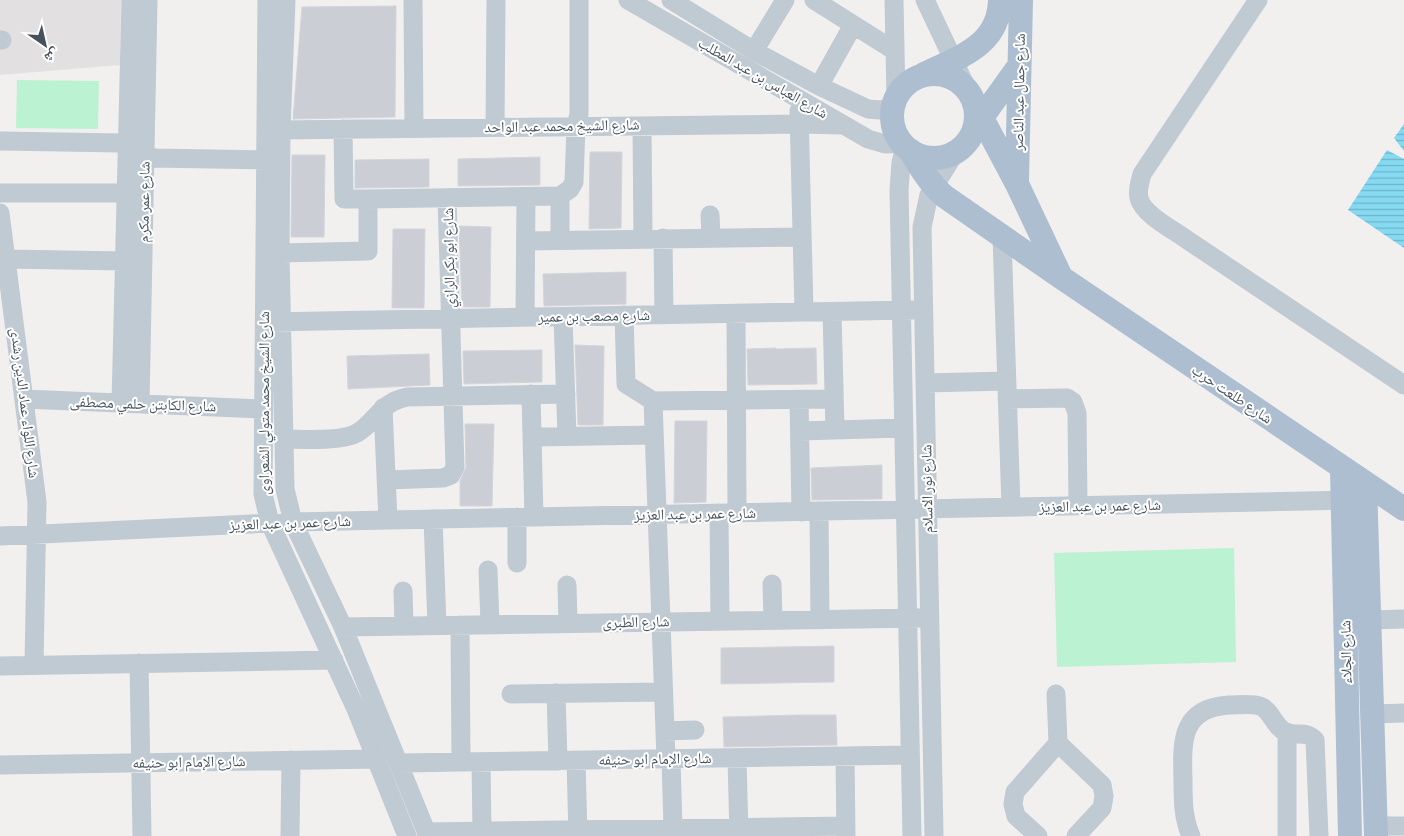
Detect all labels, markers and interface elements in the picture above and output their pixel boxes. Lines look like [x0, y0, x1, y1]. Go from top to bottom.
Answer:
north arrow [20, 20, 70, 70]
street label: شارع العباس بن عبد المطلب [695, 33, 832, 123]
street label: شارع جمال عبد الناصر [1008, 33, 1030, 152]
text: ش [41, 44, 63, 67]
street label: شارع الشيخ محمد عبد الواحد [484, 115, 640, 137]
street label: شارع عمر مكرم [133, 161, 155, 243]
street label: شارع ابو بكر الرازي [438, 207, 462, 308]
street label: شارع مصعب بن عمير [537, 305, 650, 327]
street label: شارع الشيخ محمد متولي الشعراوى [254, 311, 276, 495]
street label: شارع اللواء عماد الدين رشدى [6, 327, 44, 479]
street label: شارع طلعت حرب [1188, 360, 1276, 428]
street label: شارع الكابتن حلمي مصطفى [69, 391, 217, 418]
street label: شارع نور الاسلام [916, 444, 938, 534]
street label: شارع عمر بن عبد العزيز [1038, 495, 1161, 517]
street label: شارع عمر بن عبد العزيز [633, 503, 756, 525]
street label: شارع عمر بن عبد العزيز [228, 511, 351, 535]
street label: شارع الطبرى [602, 611, 670, 633]
street label: شارع الجلاء [1335, 620, 1357, 684]
street label: شارع الإمام ابو حنيفه [598, 748, 712, 770]
street label: شارع الإمام ابو حنيفه [132, 751, 246, 773]

